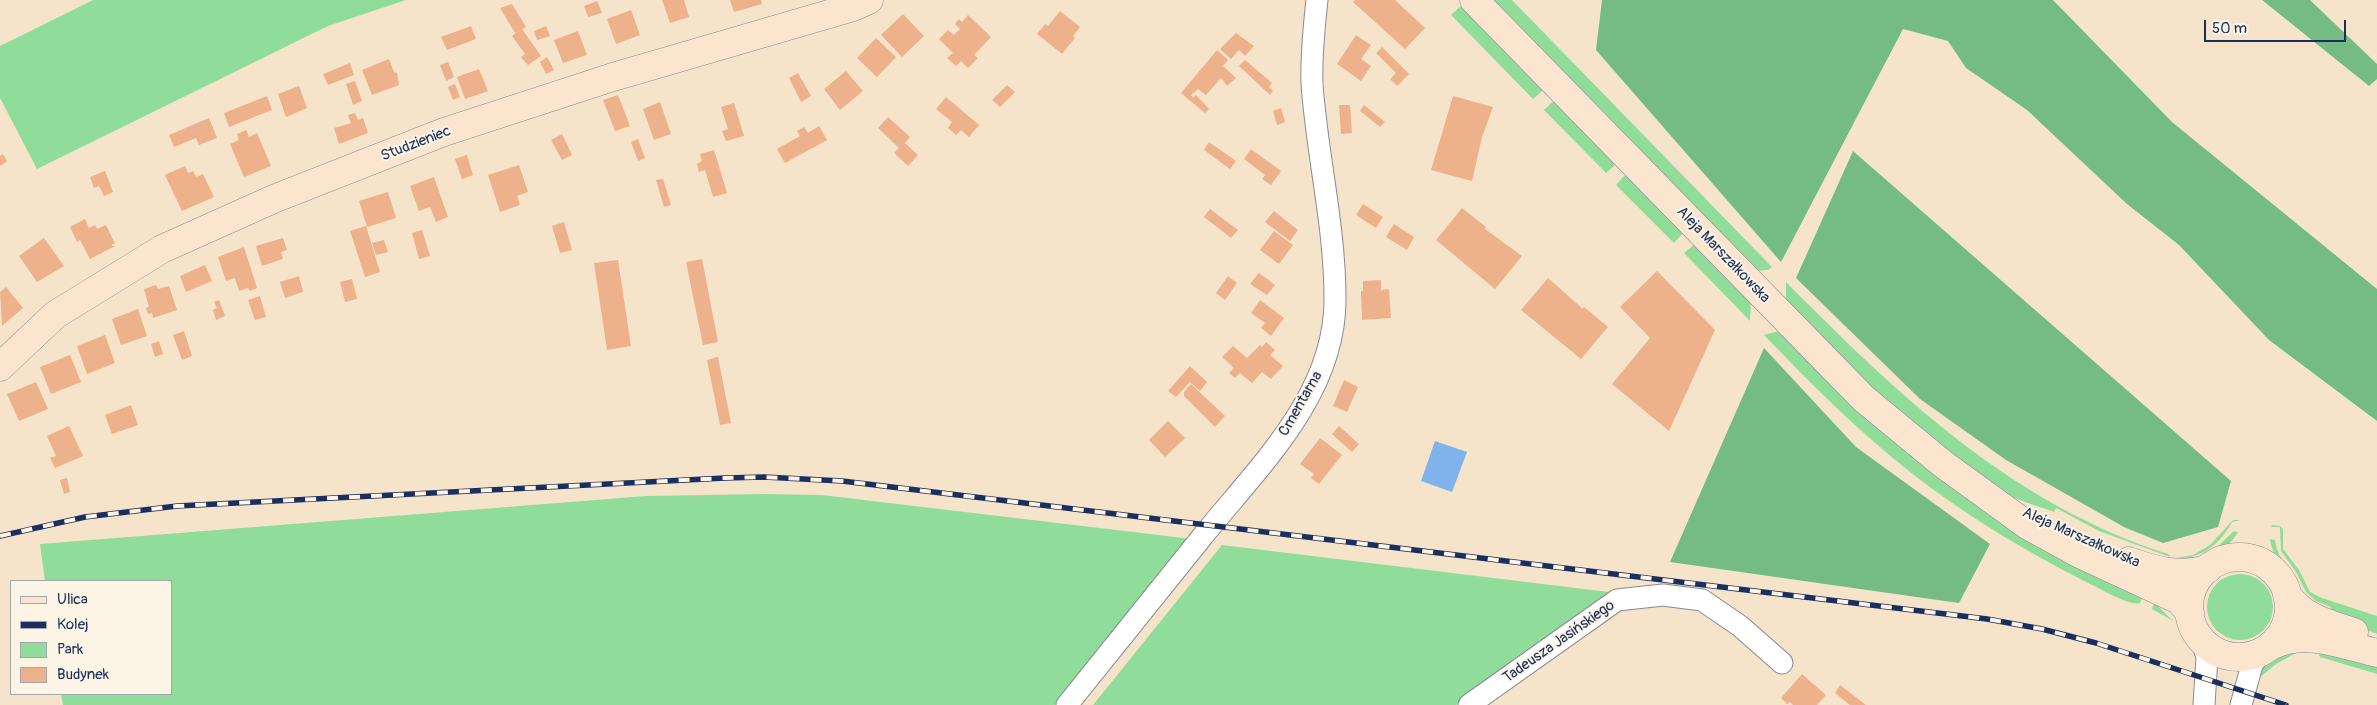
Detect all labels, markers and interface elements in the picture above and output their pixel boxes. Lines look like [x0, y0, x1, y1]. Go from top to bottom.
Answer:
scale bar [2207, 10, 2350, 42]
text: 50 m [2212, 19, 2247, 38]
street label: Studzieniec [378, 122, 454, 166]
street label: Aleja Marszałkowska [1672, 203, 1774, 307]
street label: Cmentarna [1275, 368, 1327, 440]
street label: Aleja Marszałkowska [2019, 504, 2143, 572]
legend [10, 580, 172, 695]
text: Ulica [57, 590, 88, 609]
street label: Tadeusza Jasińskiego [1500, 597, 1618, 687]
text: Kolej [57, 615, 89, 634]
text: Park [57, 640, 83, 659]
text: Budynek [57, 665, 109, 684]

